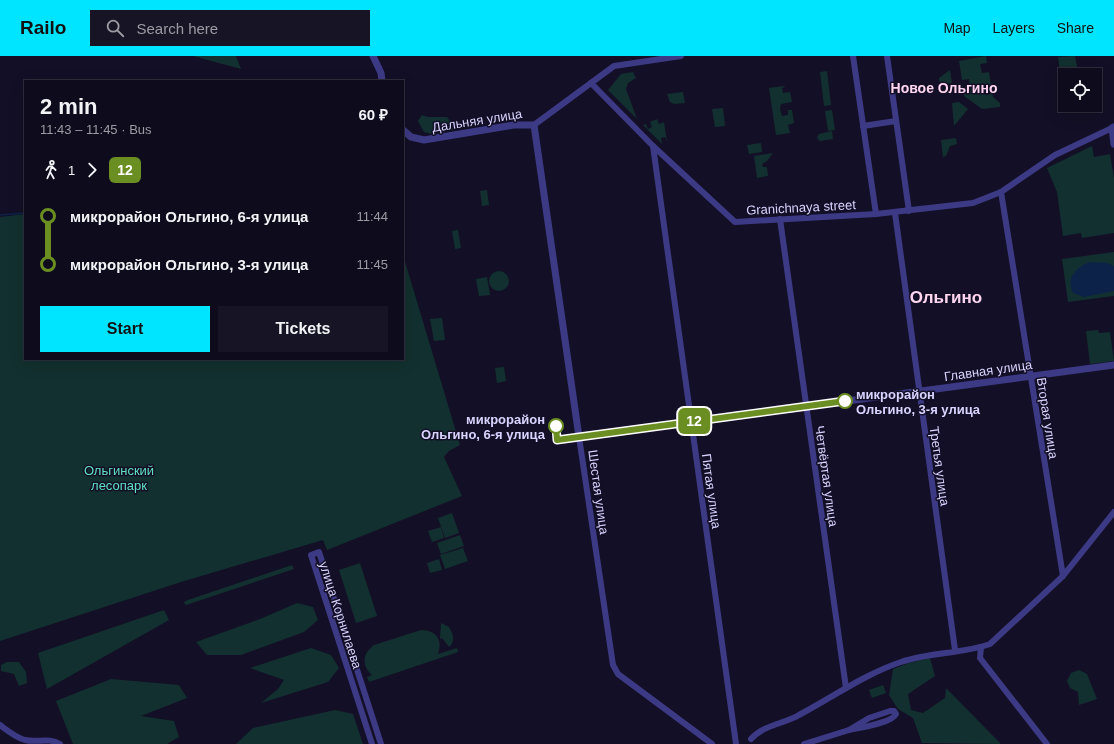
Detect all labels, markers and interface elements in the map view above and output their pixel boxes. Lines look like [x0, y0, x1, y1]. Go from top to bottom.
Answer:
search box [90, 10, 370, 46]
text: Railo [20, 17, 66, 38]
icon: search [104, 17, 126, 39]
text: Search here [136, 20, 218, 37]
text: Map [943, 20, 971, 36]
text: Layers [993, 20, 1035, 36]
text: Share [1057, 20, 1094, 36]
map controls [1058, 68, 1102, 112]
button: locate [1058, 68, 1102, 112]
district label: Новое Ольгино [891, 80, 997, 96]
text: 2 min [40, 94, 97, 119]
text: 60 ₽ [358, 106, 388, 123]
street label: Дальняя улица [431, 106, 524, 135]
text: 11:43 – 11:45 · Bus [40, 122, 152, 137]
icon: walk [40, 159, 62, 181]
icon: forward [81, 159, 103, 181]
text: 12 [117, 162, 133, 178]
text: 1 [68, 163, 75, 178]
street label: Granichnaya street [746, 197, 857, 218]
text: микрорайон Ольгино, 6-я улица [70, 208, 308, 225]
text: 11:44 [356, 209, 388, 224]
text: микрорайон Ольгино, 3-я улица [70, 256, 308, 273]
text: 11:45 [356, 257, 388, 272]
district label: Ольгино [910, 288, 982, 307]
button: Start [40, 306, 210, 352]
button: Tickets [218, 306, 388, 352]
street label: Главная улица [943, 357, 1034, 384]
street label: Вторая улица [1034, 376, 1061, 461]
place label: микрорайон Ольгино, 3-я улица [856, 387, 981, 417]
marker: микрорайон Ольгино, 3-я улица [837, 393, 853, 409]
line badge: 12 [676, 408, 712, 434]
place label: микрорайон Ольгино, 6-я улица [421, 412, 546, 442]
text: 12 [686, 413, 702, 429]
marker: микрорайон Ольгино, 6-я улица [548, 418, 564, 434]
street label: Четвёртая улица [812, 425, 841, 528]
street label: Третья улица [926, 425, 953, 508]
street label: Шестая улица [585, 449, 612, 536]
street label: Пятая улица [699, 452, 724, 530]
park label: Ольгинский лесопарк [84, 463, 154, 493]
street label: улица Корнилаева [316, 560, 365, 671]

